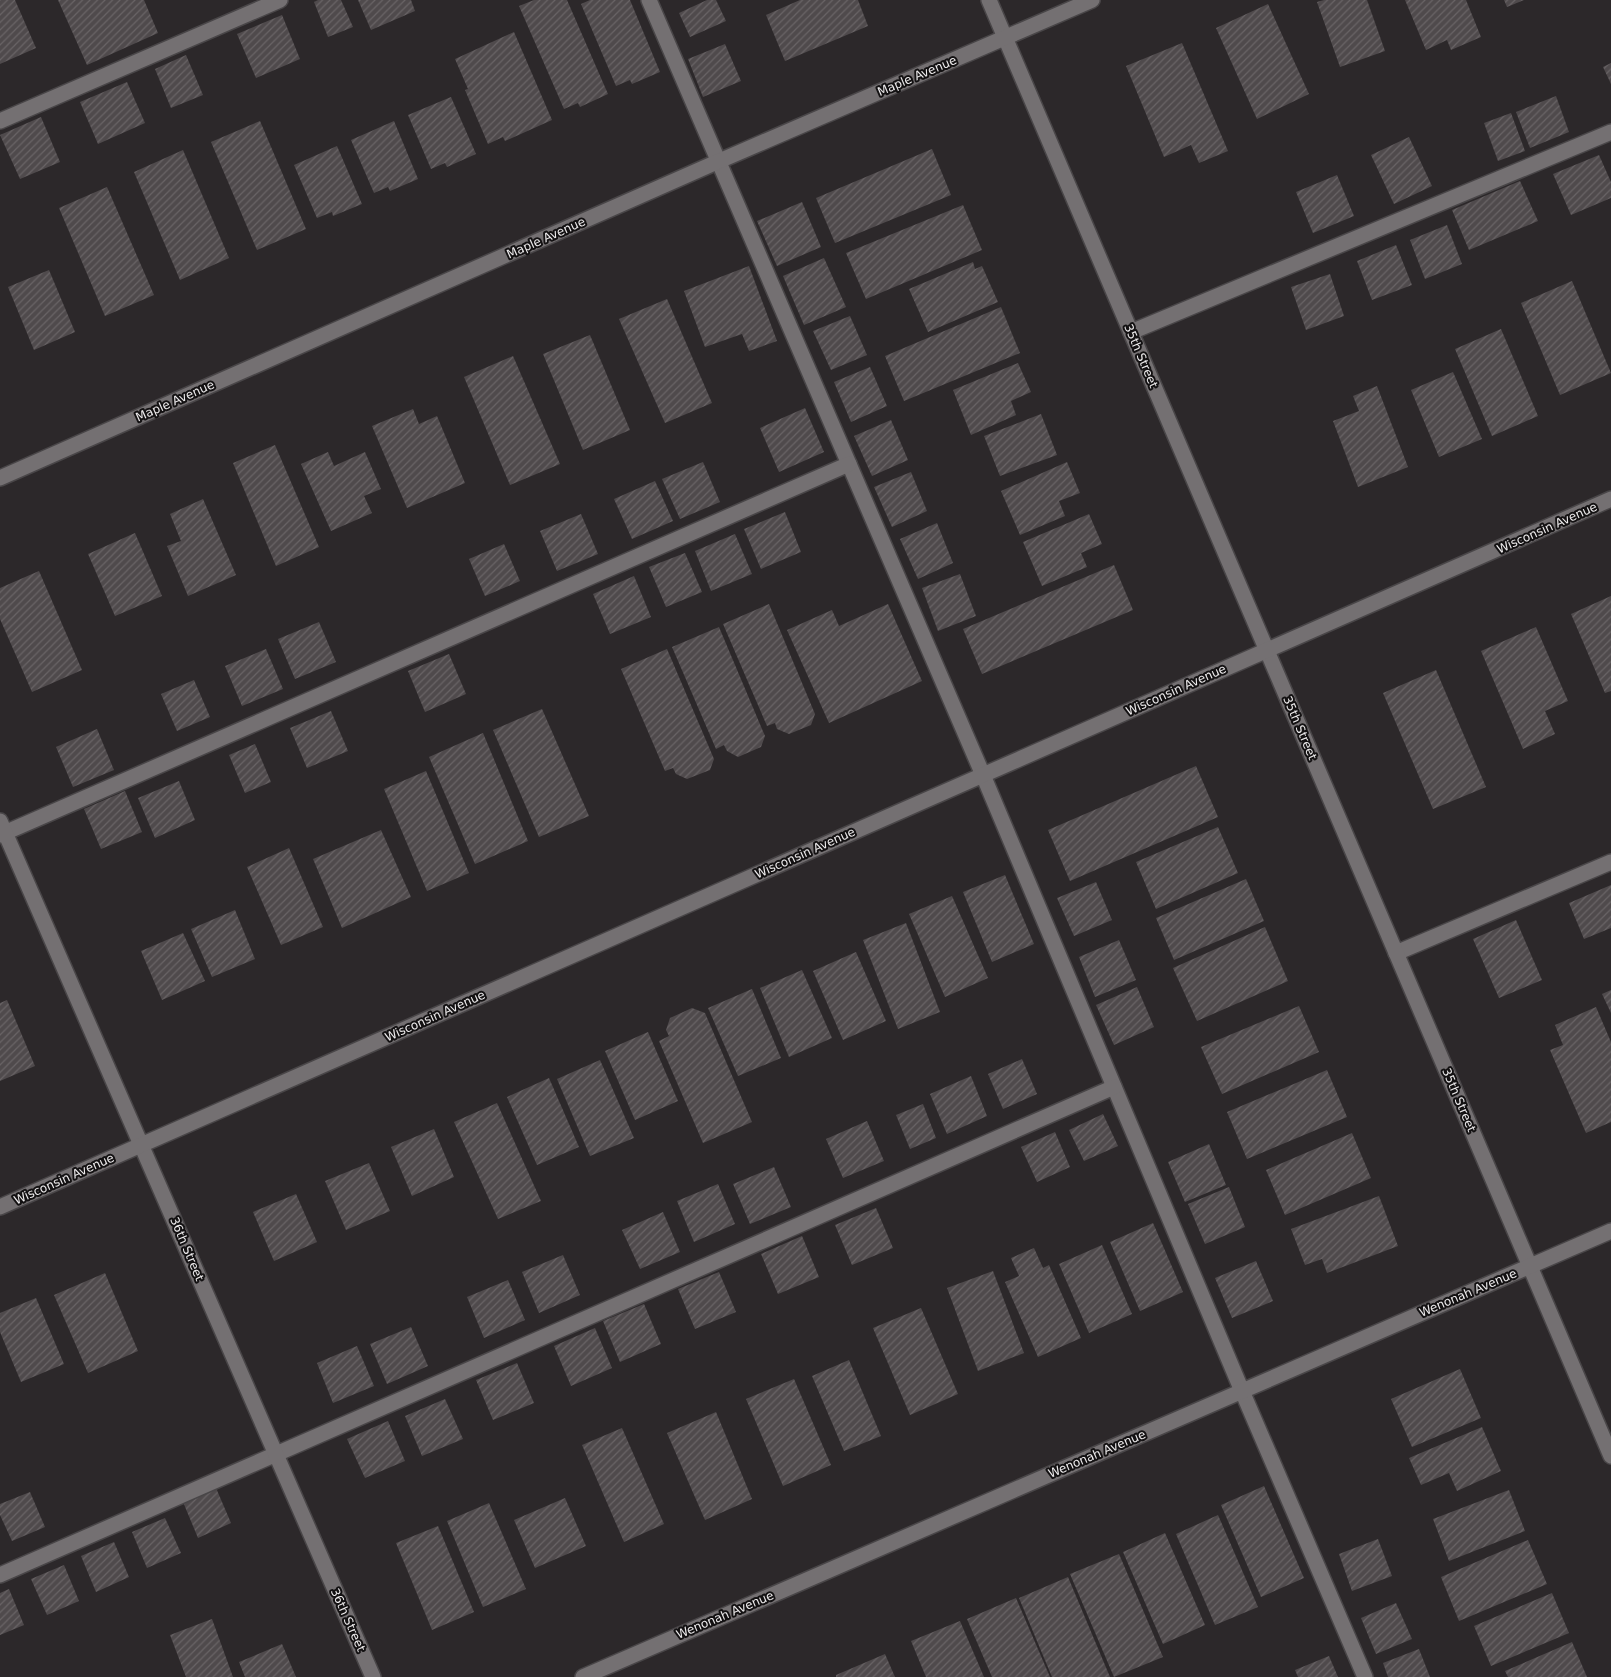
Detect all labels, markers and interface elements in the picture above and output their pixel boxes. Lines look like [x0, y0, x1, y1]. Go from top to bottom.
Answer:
street label: Maple Avenue [875, 53, 959, 99]
street label: Maple Avenue [505, 214, 587, 262]
street label: 35th Street [1121, 322, 1161, 390]
street label: Maple Avenue [134, 377, 216, 425]
street label: Wisconsin Avenue [1495, 500, 1599, 556]
street label: Wisconsin Avenue [1124, 662, 1228, 718]
street label: 35th Street [1280, 694, 1320, 762]
street label: Wisconsin Avenue [753, 825, 857, 881]
street label: Wisconsin Avenue [383, 988, 487, 1044]
street label: 35th Street [1439, 1066, 1479, 1134]
street label: Wisconsin Avenue [12, 1151, 116, 1207]
street label: 36th Street [167, 1215, 207, 1283]
street label: Wenonah Avenue [1417, 1266, 1519, 1320]
street label: Wenonah Avenue [1046, 1427, 1148, 1481]
street label: 36th Street [328, 1586, 368, 1654]
street label: Wenonah Avenue [674, 1588, 776, 1642]

